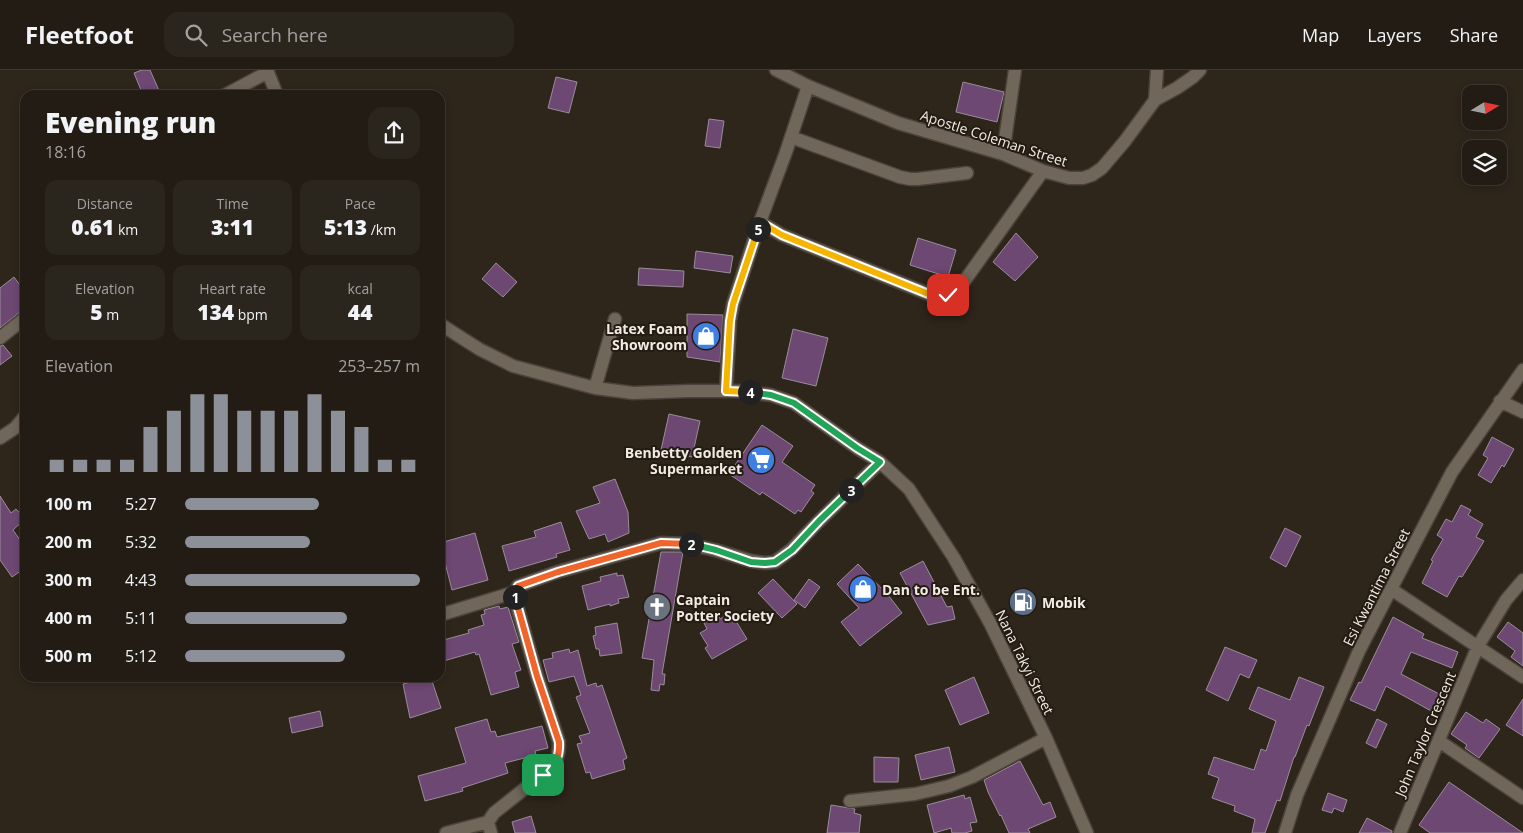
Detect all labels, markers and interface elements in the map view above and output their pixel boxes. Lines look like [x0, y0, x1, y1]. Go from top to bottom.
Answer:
search box [164, 12, 514, 57]
text: Fleetfoot [25, 18, 134, 51]
icon: search [182, 21, 210, 49]
text: Search here [222, 22, 328, 48]
text: Map [1302, 23, 1339, 47]
text: Layers [1367, 23, 1422, 47]
text: Share [1450, 23, 1498, 47]
north arrow [1462, 85, 1508, 130]
map controls [1462, 85, 1507, 185]
text: Evening run [45, 103, 216, 141]
street label: Apostle Coleman Street [918, 105, 1070, 171]
button: share [368, 107, 420, 159]
button: layers [1462, 140, 1507, 185]
text: 18:16 [45, 141, 86, 163]
text: Distance [77, 194, 133, 213]
text: Time [216, 194, 249, 213]
text: Pace [345, 194, 376, 213]
text: 0.61 [71, 213, 114, 241]
text: 3:11 [211, 213, 254, 241]
text: 5:13 [324, 213, 367, 241]
pin: 5 [746, 216, 770, 242]
text: km [114, 220, 138, 239]
text: /km [367, 220, 396, 239]
text: 5 [754, 220, 763, 239]
pin [927, 274, 969, 316]
text: Elevation [75, 279, 135, 298]
text: Heart rate [199, 279, 266, 298]
text: kcal [347, 279, 373, 298]
icon: check [934, 281, 962, 309]
text: 5 [90, 298, 103, 326]
text: 134 [197, 298, 234, 326]
text: 44 [348, 298, 372, 326]
text: m [103, 305, 119, 324]
text: bpm [234, 305, 268, 324]
place label: Latex Foam Showroom [606, 319, 687, 354]
shop icon: Latex Foam Showroom [691, 321, 721, 351]
text: Elevation [45, 355, 113, 377]
text: 253–257 m [338, 355, 420, 377]
pin: 4 [738, 380, 762, 404]
text: 4 [746, 383, 755, 402]
place label: Benbetty Golden Supermarket [625, 443, 742, 478]
supermarket icon: Benbetty Golden Supermarket [746, 445, 776, 475]
pin: 3 [838, 478, 864, 502]
text: 3 [847, 481, 856, 500]
text: 100 m [45, 493, 92, 515]
text: 5:27 [125, 493, 157, 515]
street label: Esi Kwantima Street [1338, 525, 1414, 649]
text: 200 m [45, 531, 92, 553]
text: 5:32 [125, 531, 157, 553]
pin: 2 [678, 532, 704, 556]
text: 2 [687, 535, 696, 554]
text: 300 m [45, 569, 92, 591]
text: 4:43 [125, 569, 157, 591]
shop icon: Dan to be Ent. [848, 574, 878, 604]
place label: Dan to be Ent. [882, 580, 980, 599]
pin: 1 [502, 584, 528, 610]
fuel station icon: Mobik [1008, 587, 1038, 617]
text: 1 [511, 588, 520, 607]
place label: Captain Potter Society [676, 590, 774, 625]
church icon: Captain Potter Society [642, 592, 672, 622]
place label: Mobik [1042, 593, 1086, 612]
street label: Nana Takyi Street [991, 606, 1059, 718]
text: 400 m [45, 607, 92, 629]
text: 5:11 [125, 607, 157, 629]
text: 500 m [45, 645, 92, 667]
text: 5:12 [125, 645, 157, 667]
street label: John Taylor Crescent [1389, 669, 1460, 801]
pin [522, 754, 564, 796]
icon: arrive [529, 761, 557, 789]

